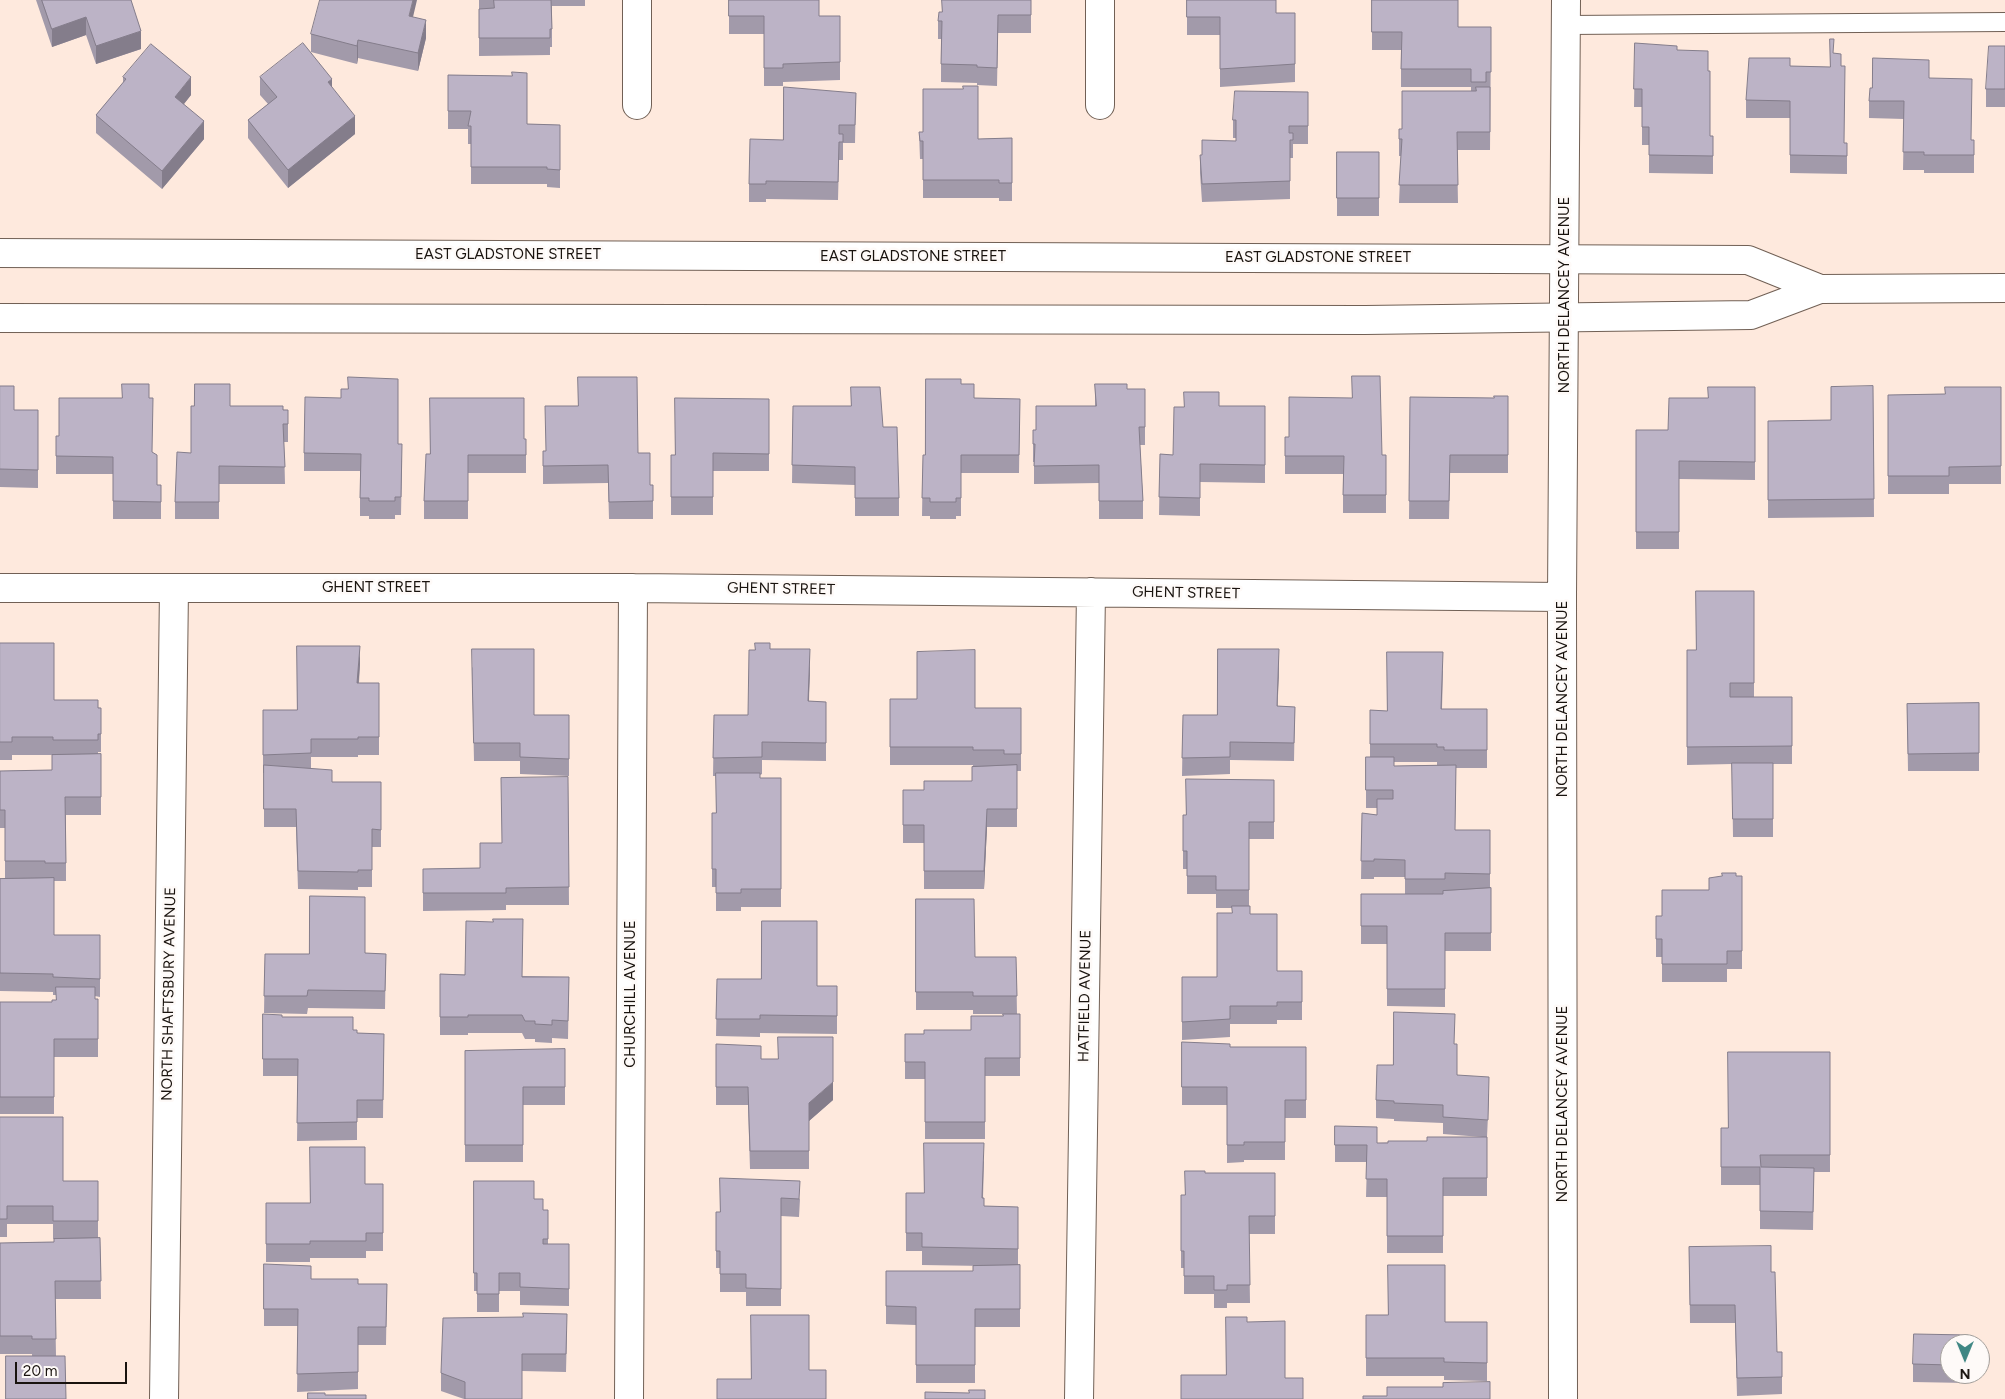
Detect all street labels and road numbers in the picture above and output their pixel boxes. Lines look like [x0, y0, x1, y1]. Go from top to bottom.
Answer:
street label: NORTH DELANCEY AVENUE [1556, 197, 1574, 393]
street label: EAST GLADSTONE STREET [415, 246, 601, 264]
street label: EAST GLADSTONE STREET [820, 248, 1006, 266]
street label: EAST GLADSTONE STREET [1225, 249, 1411, 267]
street label: GHENT STREET [322, 579, 430, 597]
street label: GHENT STREET [727, 579, 835, 599]
street label: GHENT STREET [1132, 583, 1240, 603]
street label: NORTH DELANCEY AVENUE [1554, 601, 1572, 797]
street label: NORTH SHAFTSBURY AVENUE [158, 887, 180, 1101]
street label: CHURCHILL AVENUE [622, 920, 640, 1068]
street label: HATFIELD AVENUE [1075, 930, 1095, 1062]
street label: NORTH DELANCEY AVENUE [1554, 1006, 1572, 1202]

